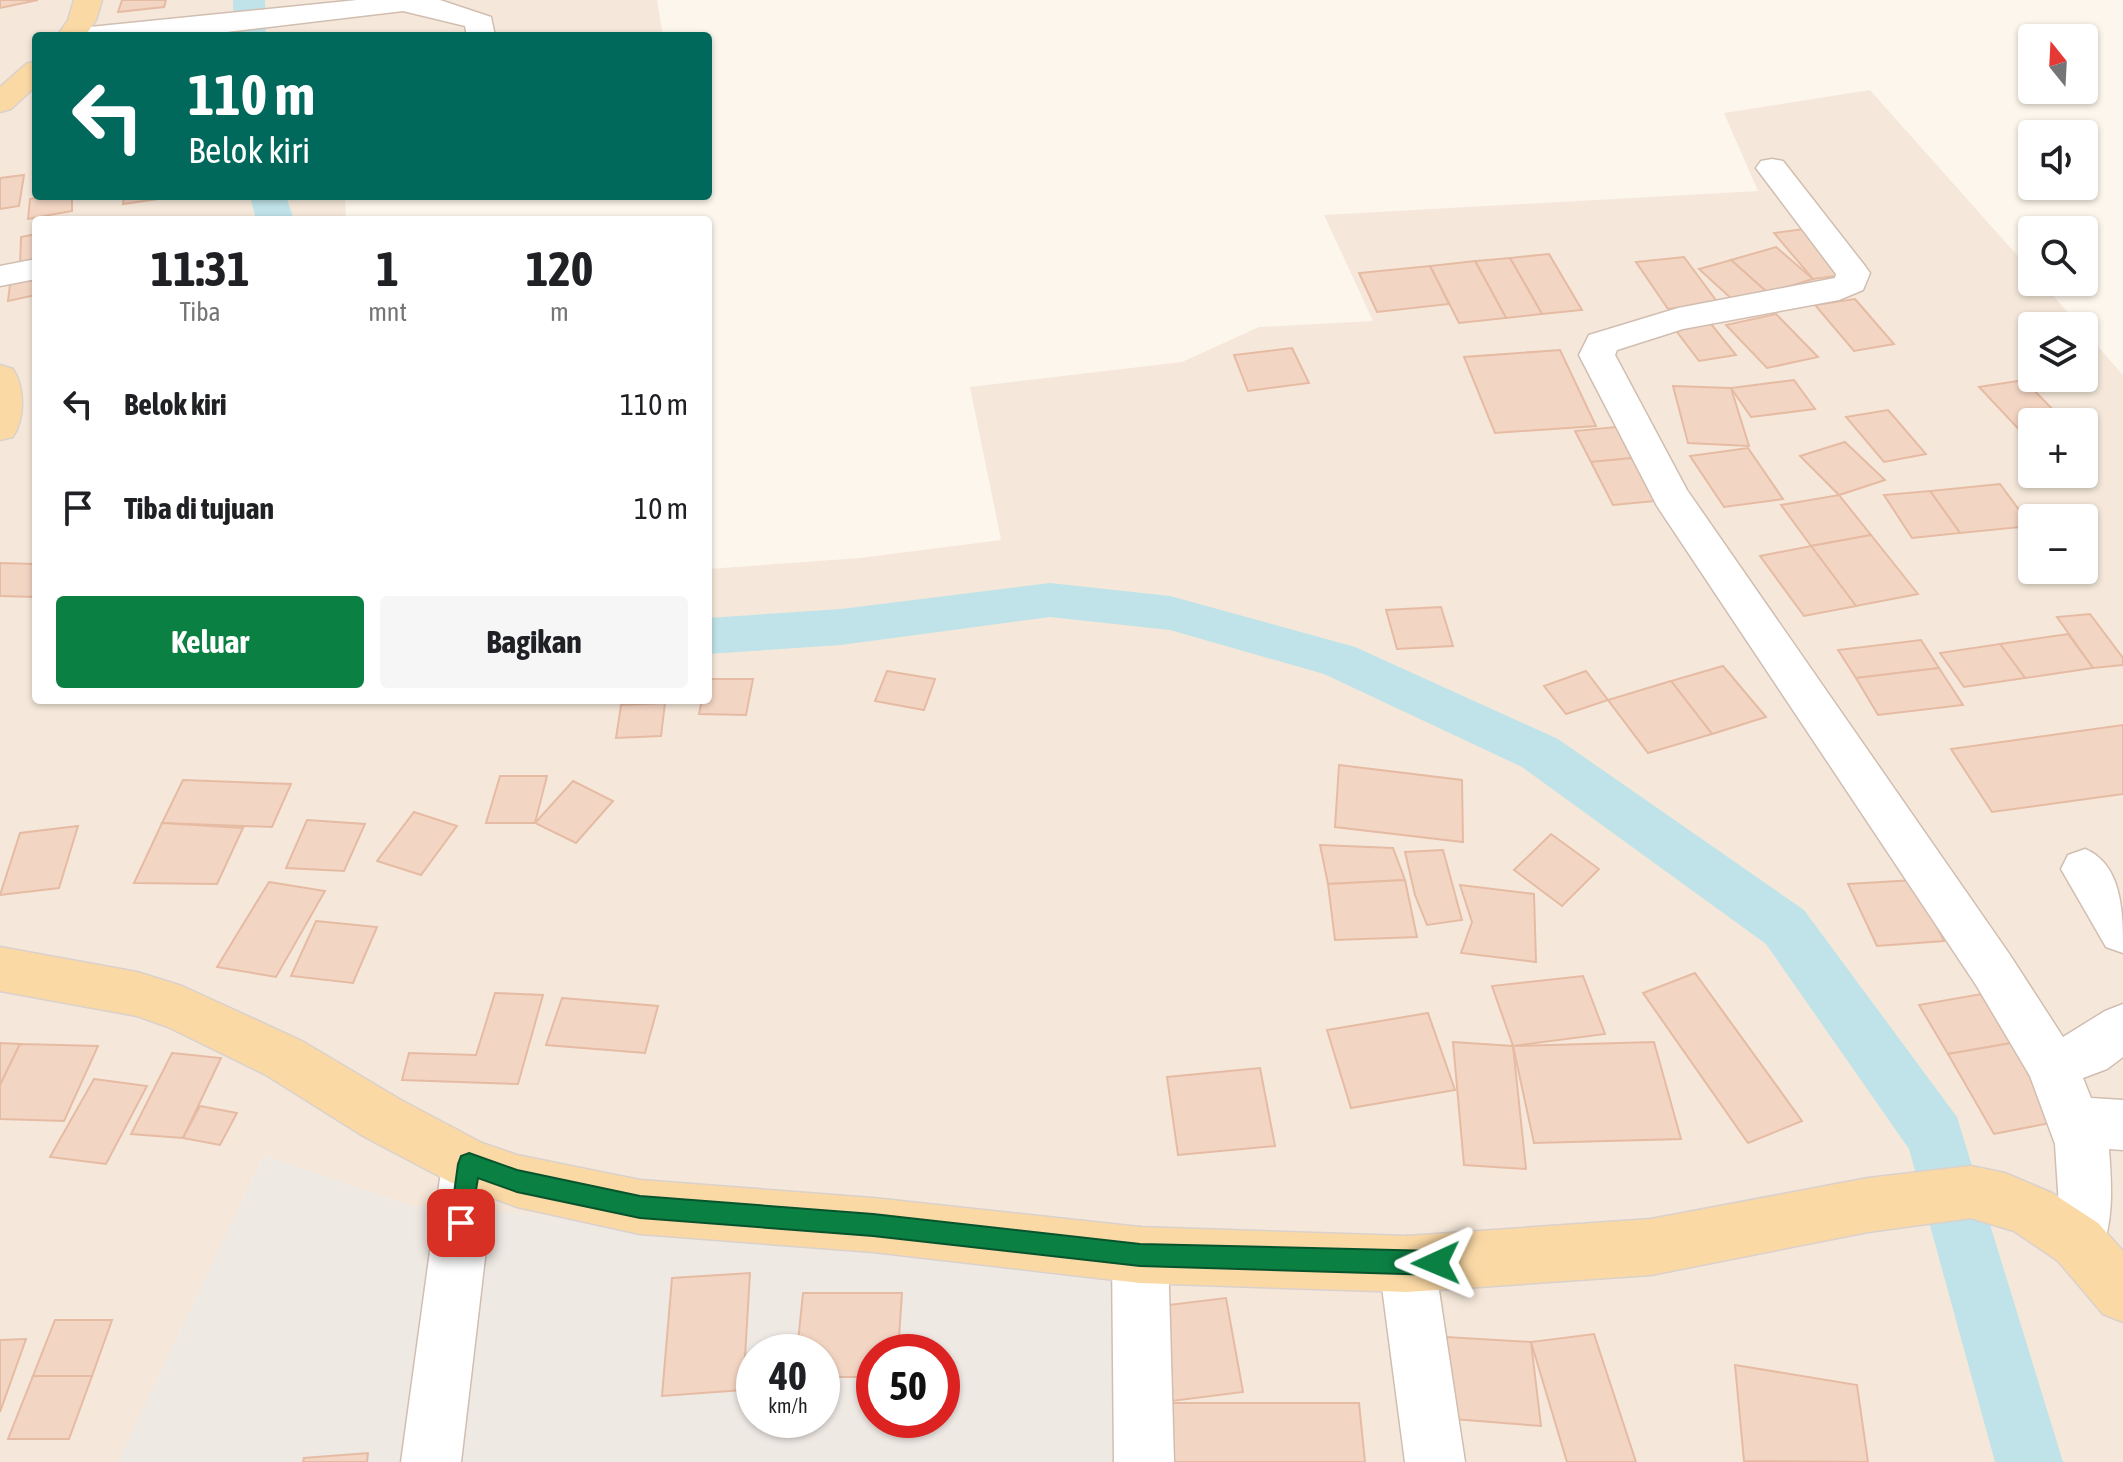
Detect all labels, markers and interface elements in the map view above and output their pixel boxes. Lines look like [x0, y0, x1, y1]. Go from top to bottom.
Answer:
north arrow [2018, 24, 2098, 104]
map controls [2018, 24, 2098, 584]
text: 110 m [188, 63, 315, 127]
icon: left [56, 64, 160, 168]
button: sound [2018, 120, 2098, 200]
text: Belok kiri [188, 129, 310, 171]
button: search [2018, 216, 2098, 296]
text: 11:31 [151, 241, 249, 296]
text: 1 [376, 241, 399, 296]
text: 120 [526, 241, 593, 296]
text: Tiba [179, 297, 221, 327]
text: mnt [368, 297, 407, 327]
text: m [550, 297, 569, 327]
button: layers [2018, 312, 2098, 392]
icon: left [56, 382, 100, 426]
text: Belok kiri [124, 387, 227, 421]
text: 110 m [620, 387, 688, 421]
button: + [2018, 408, 2098, 488]
icon: arrive [56, 486, 100, 530]
text: Tiba di tujuan [124, 491, 274, 525]
text: 10 m [634, 491, 688, 525]
button: − [2018, 504, 2098, 584]
button: Keluar [56, 596, 364, 688]
button: Bagikan [380, 596, 688, 688]
pin [427, 1189, 495, 1257]
icon: arrive [439, 1201, 483, 1245]
position arrow [1394, 1221, 1478, 1305]
speed limit sign: 50 [856, 1334, 960, 1438]
text: 40 [769, 1353, 807, 1398]
text: km/h [768, 1394, 808, 1417]

